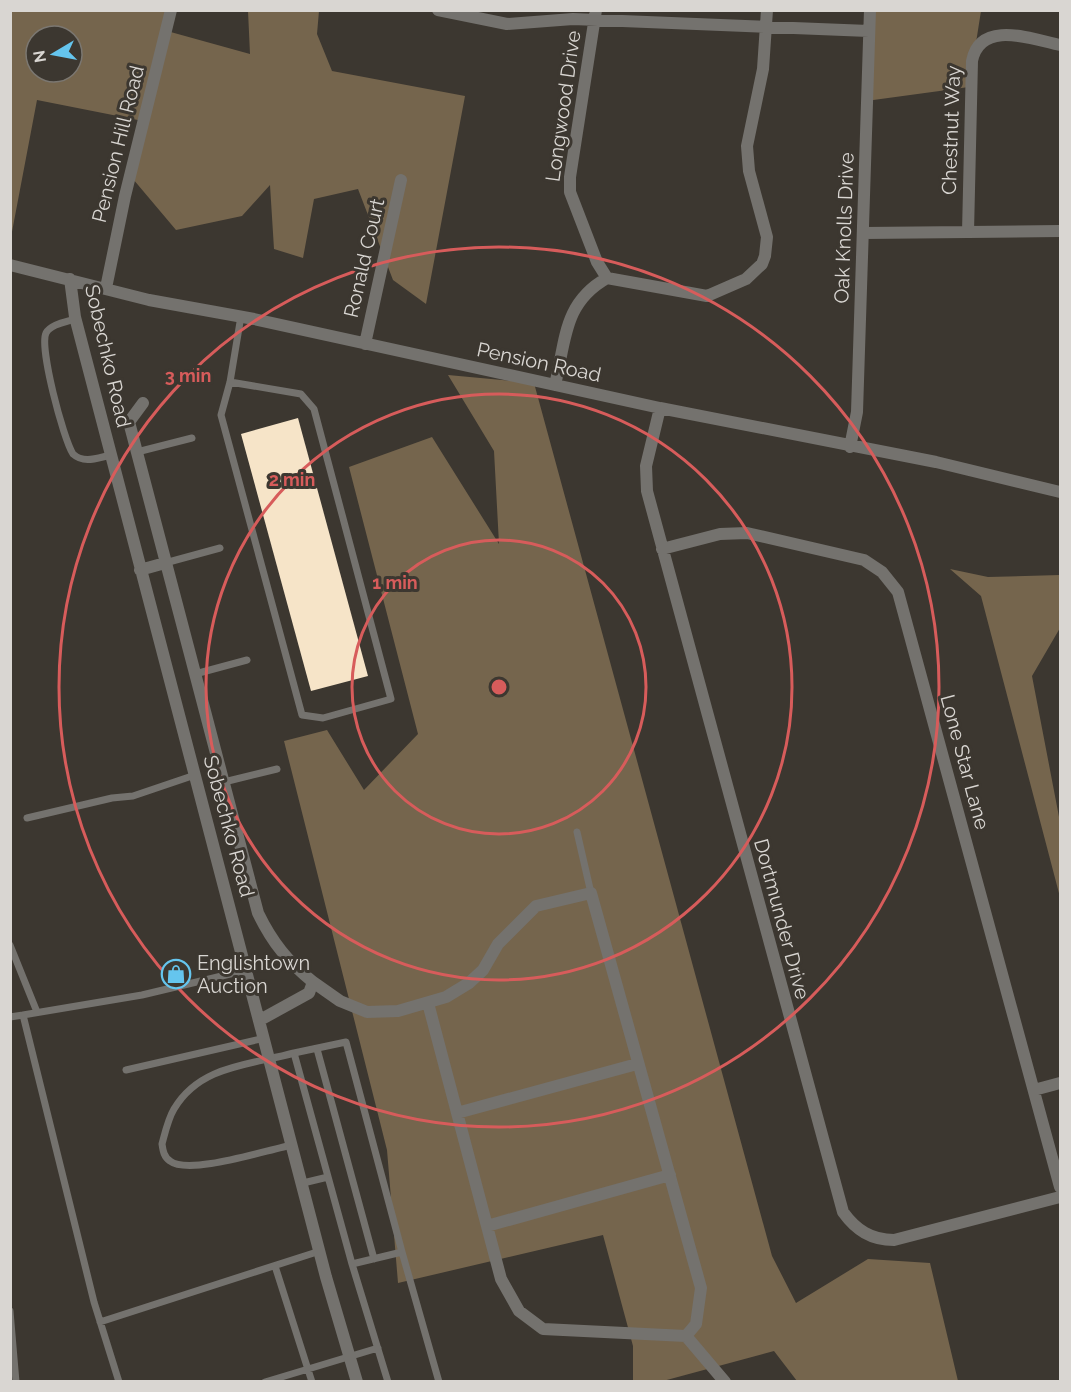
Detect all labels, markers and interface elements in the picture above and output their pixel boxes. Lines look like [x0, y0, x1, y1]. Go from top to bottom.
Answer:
north arrow [24, 24, 84, 84]
street label: Longwood Drive [541, 29, 586, 183]
text: N [29, 49, 50, 64]
street label: Pension Hill Road [87, 63, 149, 225]
street label: Chestnut Way [937, 65, 965, 195]
street label: Oak Knolls Drive [829, 152, 859, 304]
street label: Ronald Court [339, 196, 389, 320]
street label: Sobechko Road [80, 282, 136, 430]
street label: Pension Road [475, 337, 603, 387]
text: 3 min [165, 365, 211, 386]
text: 2 min [269, 469, 315, 490]
text: 1 min [372, 572, 418, 593]
centre of rings [489, 677, 509, 697]
street label: Lone Star Lane [935, 692, 995, 832]
street label: Sobechko Road [199, 752, 259, 900]
street label: Dortmunder Drive [749, 836, 815, 1002]
place label: Englishtown Auction [197, 951, 310, 998]
shop icon: Englishtown Auction [160, 958, 192, 990]

